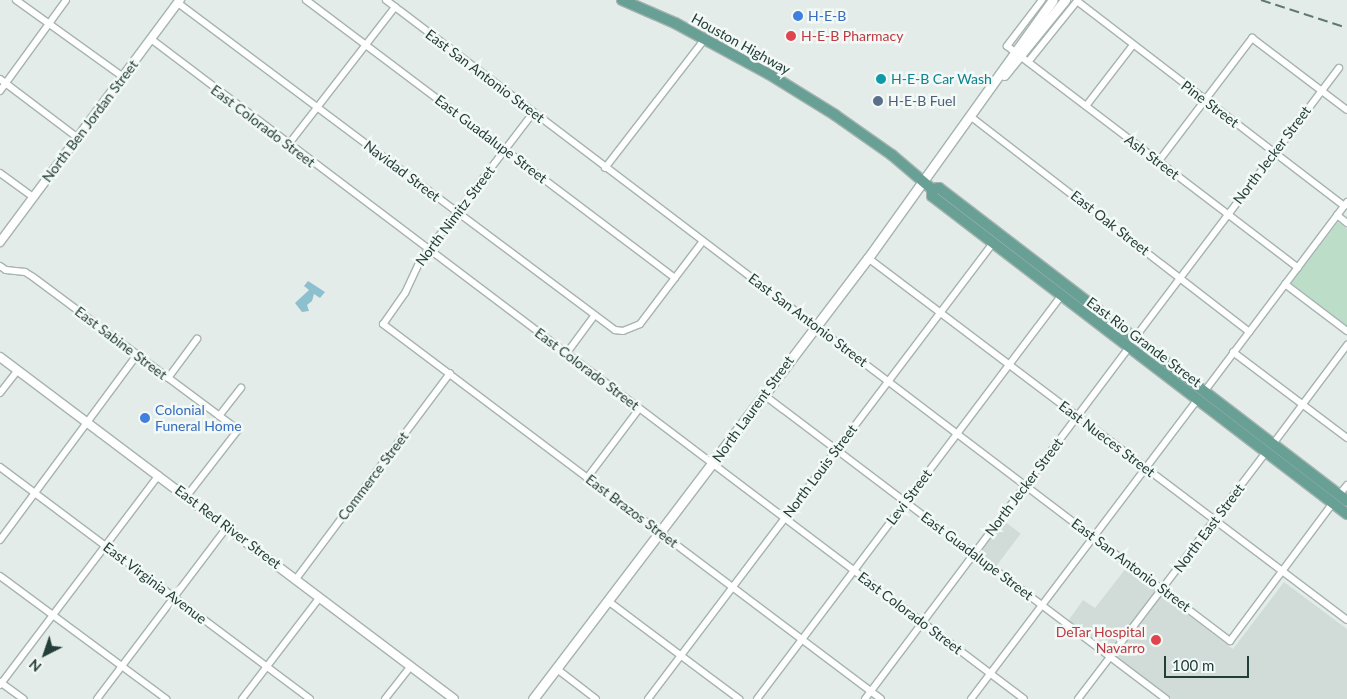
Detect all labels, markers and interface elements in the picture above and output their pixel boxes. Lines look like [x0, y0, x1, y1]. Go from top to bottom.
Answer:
place label: H-E-B [808, 8, 846, 24]
street label: Houston Highway [689, 10, 793, 78]
marker: H-E-B [792, 10, 804, 22]
street label: East San Antonio Street [422, 26, 548, 126]
place label: H-E-B Pharmacy [801, 28, 903, 44]
marker: H-E-B Pharmacy [785, 30, 797, 42]
street label: North Ben Jordan Street [38, 56, 142, 186]
place label: H-E-B Car Wash [891, 71, 992, 87]
marker: H-E-B Car Wash [875, 73, 887, 85]
street label: Pine Street [1178, 77, 1242, 131]
street label: East Colorado Street [208, 81, 318, 171]
street label: East Guadalupe Street [432, 91, 550, 187]
place label: H-E-B Fuel [888, 93, 956, 109]
marker: H-E-B Fuel [872, 95, 884, 107]
street label: North Jecker Street [1229, 102, 1315, 208]
street label: Ash Street [1121, 131, 1183, 183]
street label: Navidad Street [361, 137, 443, 205]
street label: North Nimitz Street [412, 163, 498, 269]
street label: East Oak Street [1067, 187, 1153, 259]
street label: East San Antonio Street [745, 270, 871, 370]
street label: East Rio Grande Street [1084, 294, 1204, 390]
street label: East Sabine Street [72, 303, 170, 383]
street label: East Colorado Street [532, 324, 642, 414]
street label: North Laurent Street [709, 353, 797, 465]
street label: East Nueces Street [1056, 397, 1158, 481]
place label: Colonial Funeral Home [155, 402, 242, 434]
marker: Colonial Funeral Home [139, 412, 151, 424]
street label: North Louis Street [780, 421, 860, 521]
street label: Commerce Street [334, 428, 412, 524]
street label: North Jecker Street [981, 434, 1067, 540]
street label: Levi Street [883, 466, 935, 528]
street label: East Brazos Street [583, 471, 681, 551]
street label: North East Street [1170, 480, 1248, 576]
street label: East Red River Street [172, 482, 284, 572]
street label: East Guadalupe Street [918, 508, 1036, 604]
street label: East San Antonio Street [1068, 515, 1194, 615]
street label: East Virginia Avenue [100, 538, 210, 628]
street label: East Colorado Street [855, 568, 965, 658]
place label: DeTar Hospital Navarro [1055, 624, 1145, 656]
north arrow [20, 629, 70, 679]
marker: DeTar Hospital Navarro [1149, 633, 1163, 647]
scale bar [1167, 646, 1252, 678]
text: N [25, 656, 44, 676]
text: 100 m [1172, 656, 1214, 674]

